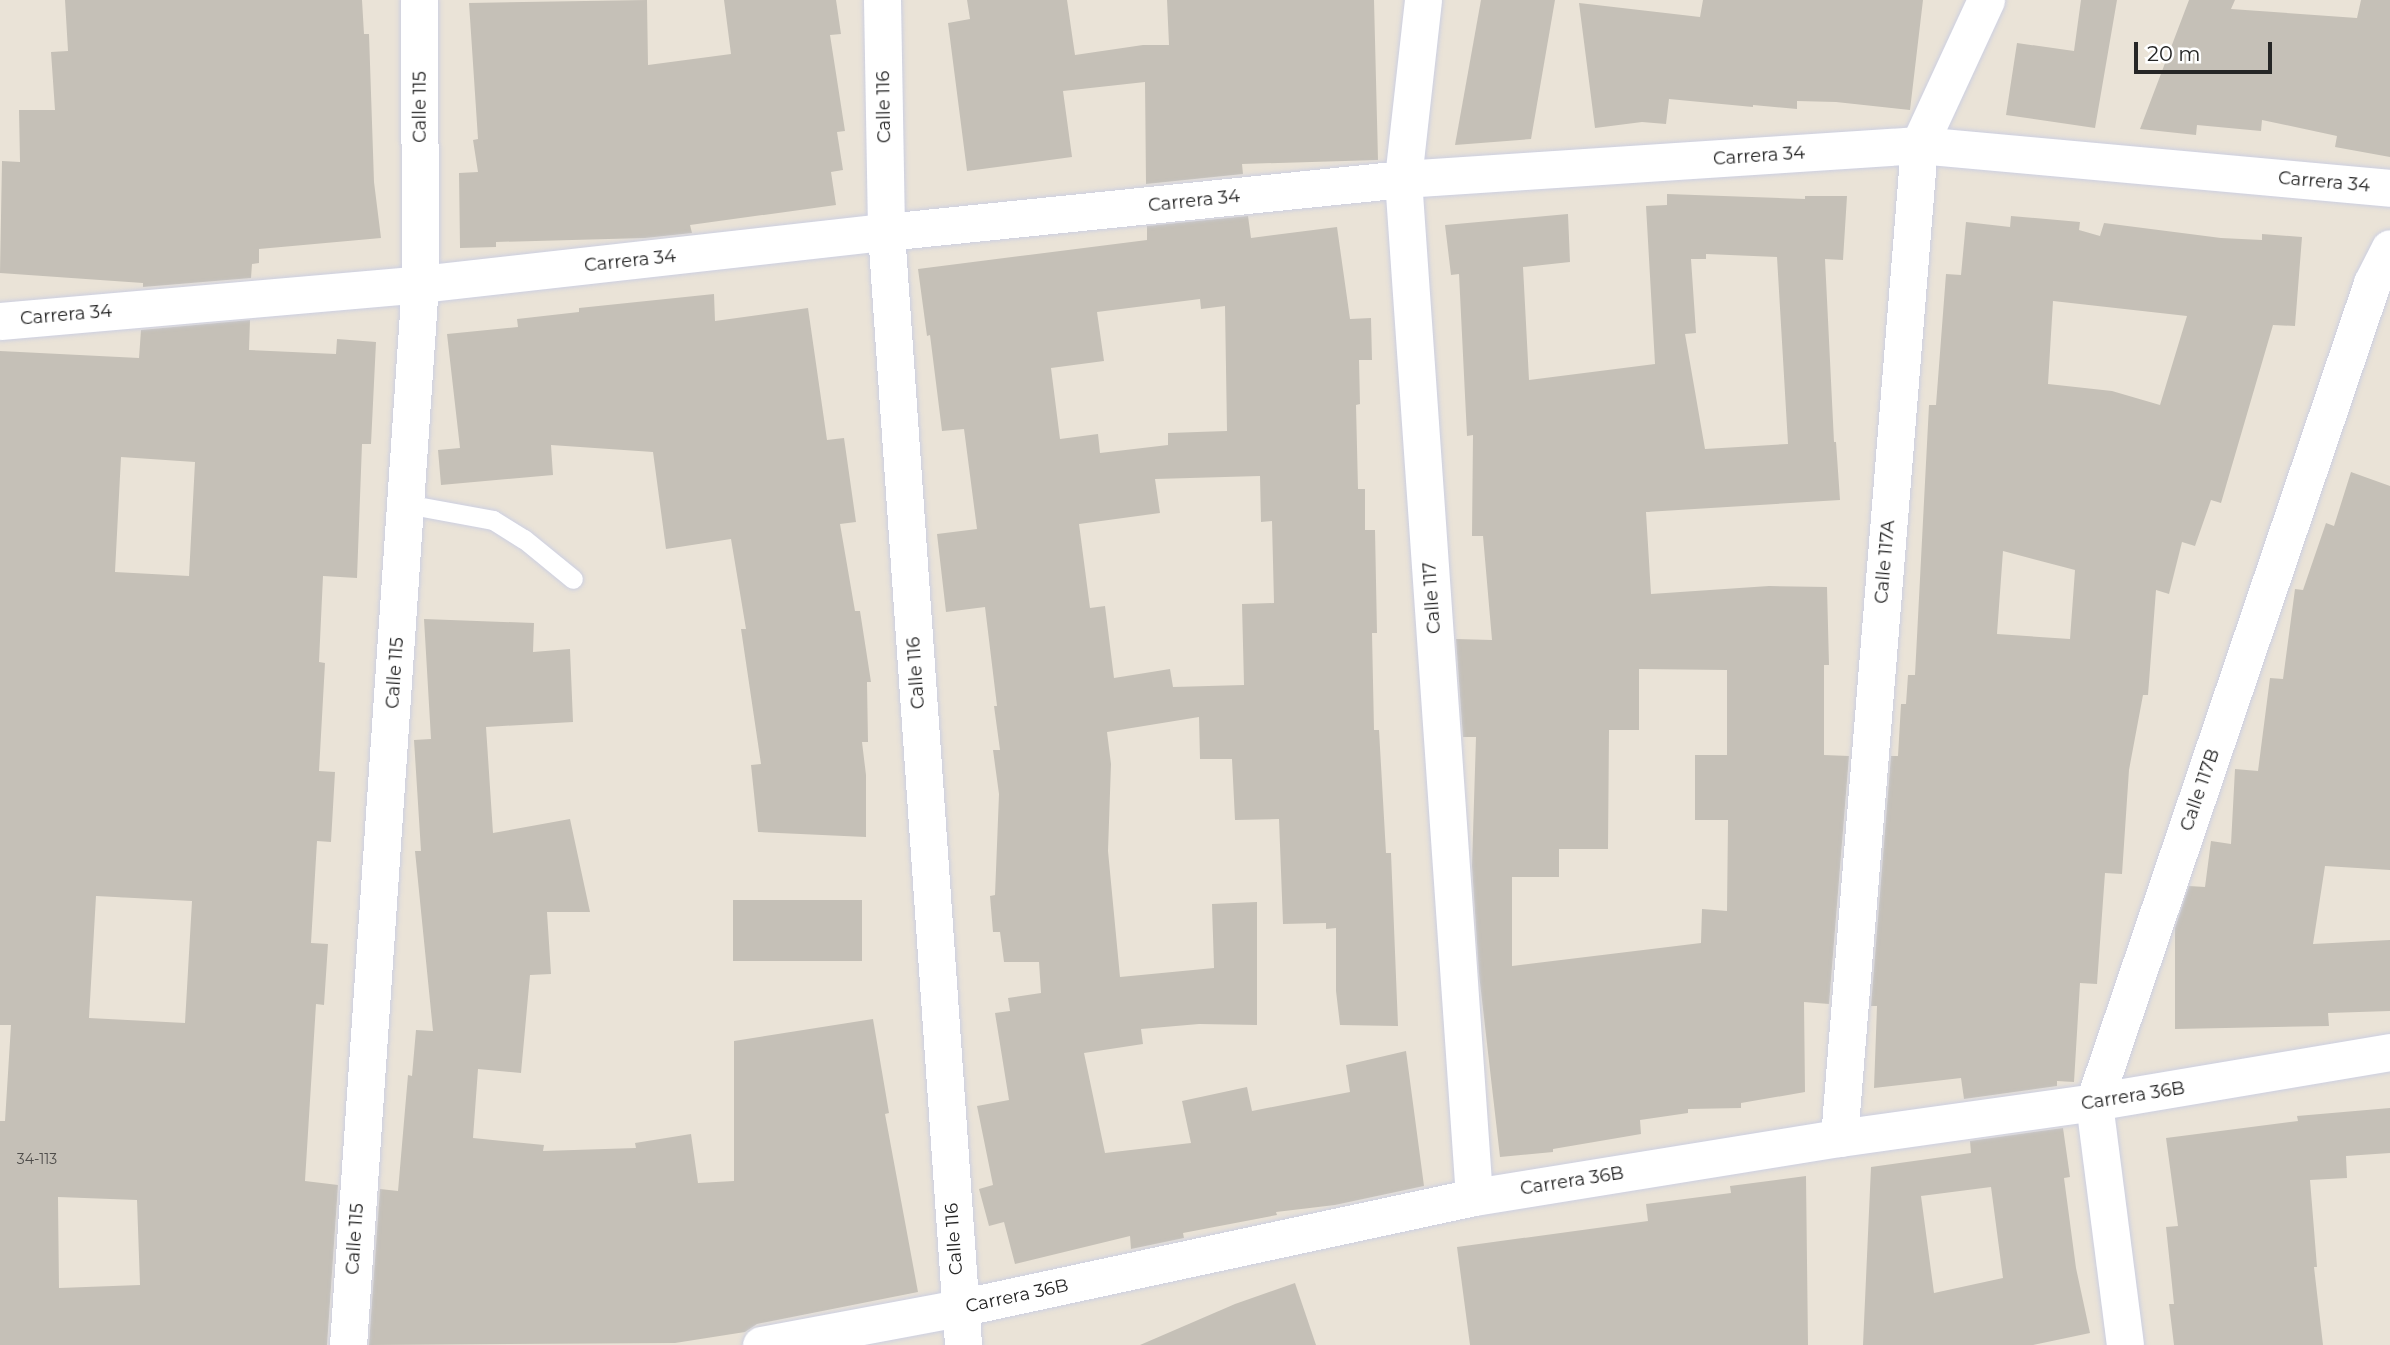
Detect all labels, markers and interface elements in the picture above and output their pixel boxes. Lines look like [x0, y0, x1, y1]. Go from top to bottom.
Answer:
scale bar [2138, 28, 2276, 72]
text: 20 m [2147, 41, 2201, 66]
street label: Calle 115 [409, 71, 431, 143]
street label: Calle 116 [873, 71, 895, 143]
street label: Carrera 34 [1712, 142, 1806, 170]
street label: Carrera 34 [2277, 167, 2371, 197]
street label: Carrera 34 [1147, 185, 1241, 217]
street label: Carrera 34 [583, 245, 677, 277]
street label: Carrera 34 [19, 300, 113, 330]
street label: Calle 117A [1871, 519, 1899, 605]
street label: Calle 117 [1419, 561, 1445, 635]
street label: Calle 115 [382, 636, 408, 710]
street label: Calle 116 [903, 636, 929, 710]
street label: Calle 117B [2176, 746, 2224, 834]
street label: Carrera 36B [2080, 1077, 2186, 1115]
house number: 34-113 [17, 1151, 57, 1167]
street label: Carrera 36B [1519, 1162, 1625, 1200]
street label: Calle 115 [342, 1202, 368, 1276]
street label: Calle 116 [941, 1202, 967, 1276]
street label: Carrera 36B [964, 1275, 1070, 1317]

